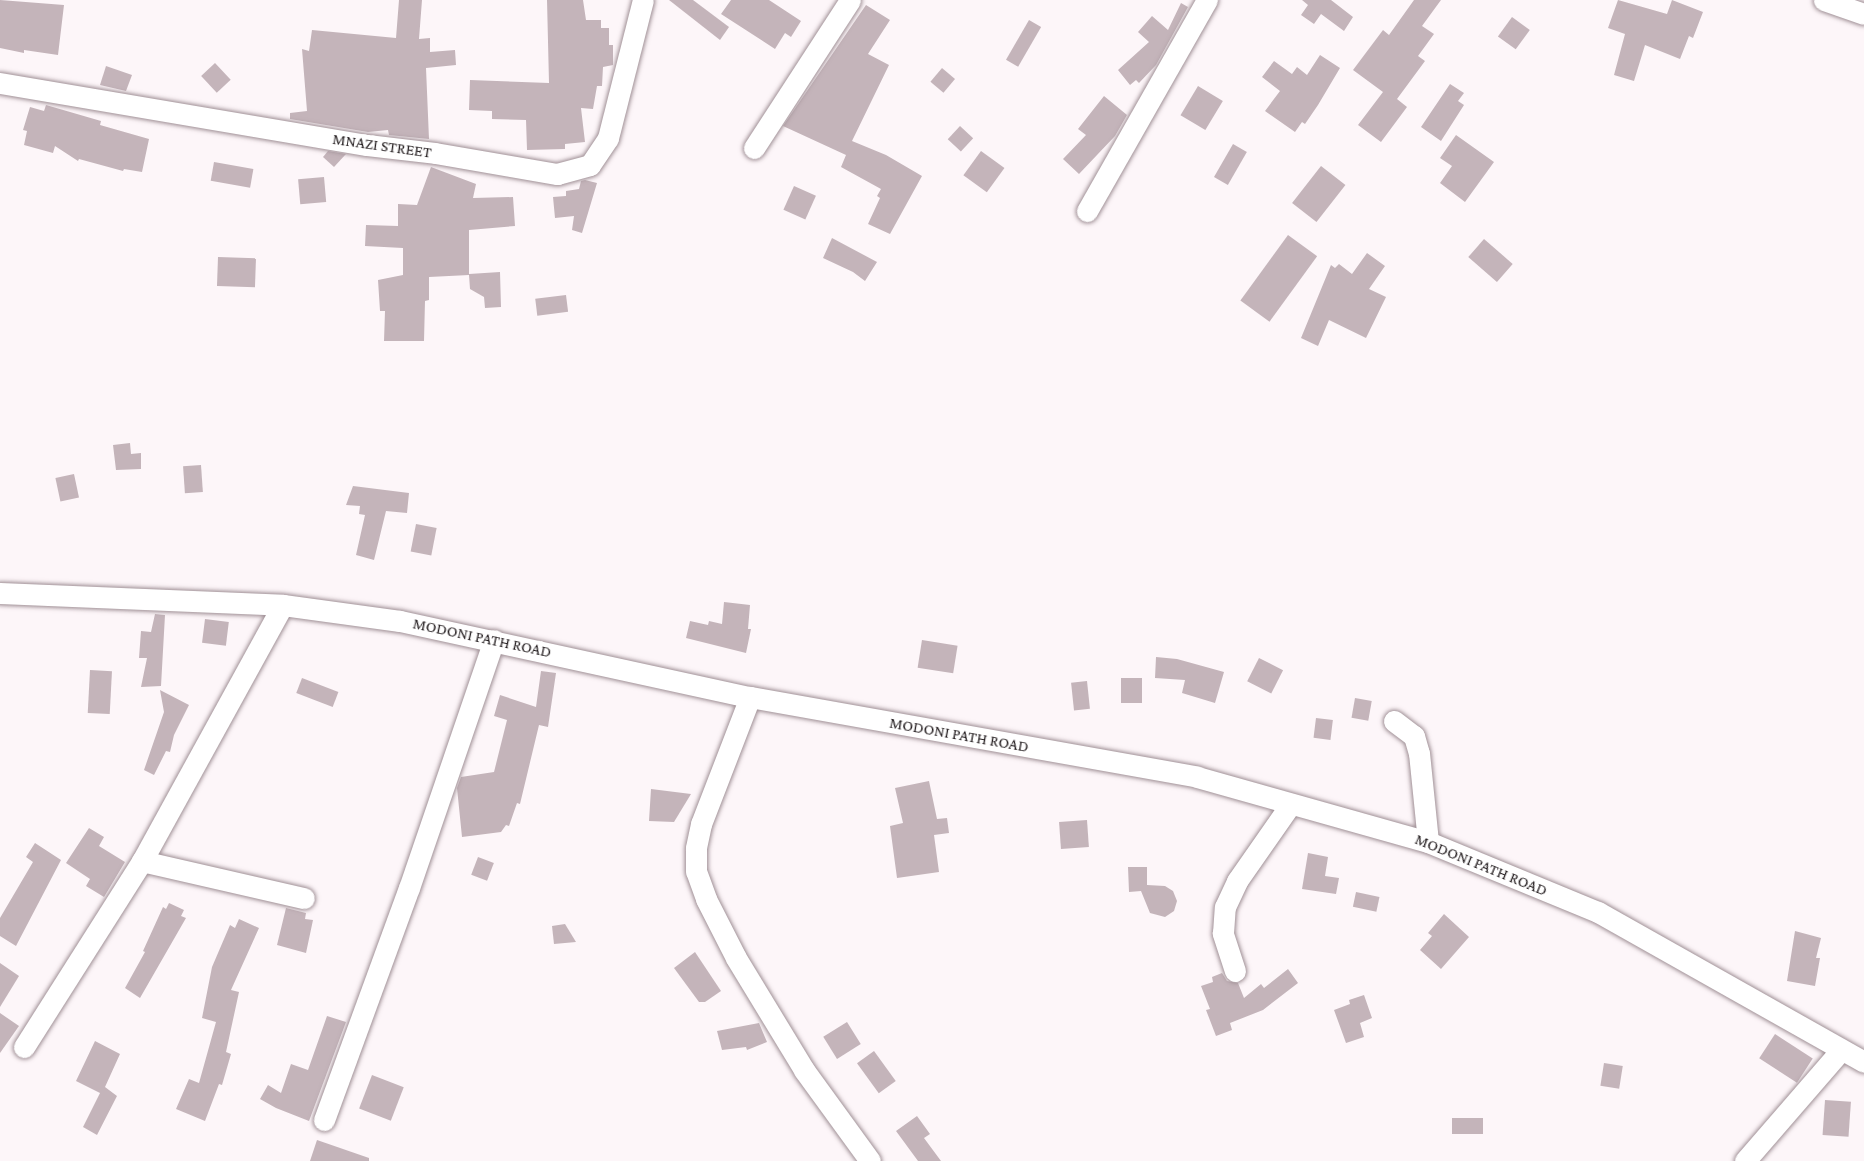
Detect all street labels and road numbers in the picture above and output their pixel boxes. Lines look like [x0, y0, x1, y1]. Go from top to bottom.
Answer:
street label: MNAZI STREET [331, 130, 433, 162]
street label: MODONI PATH ROAD [411, 614, 553, 662]
street label: MODONI PATH ROAD [888, 713, 1030, 757]
street label: MODONI PATH ROAD [1412, 830, 1550, 900]

